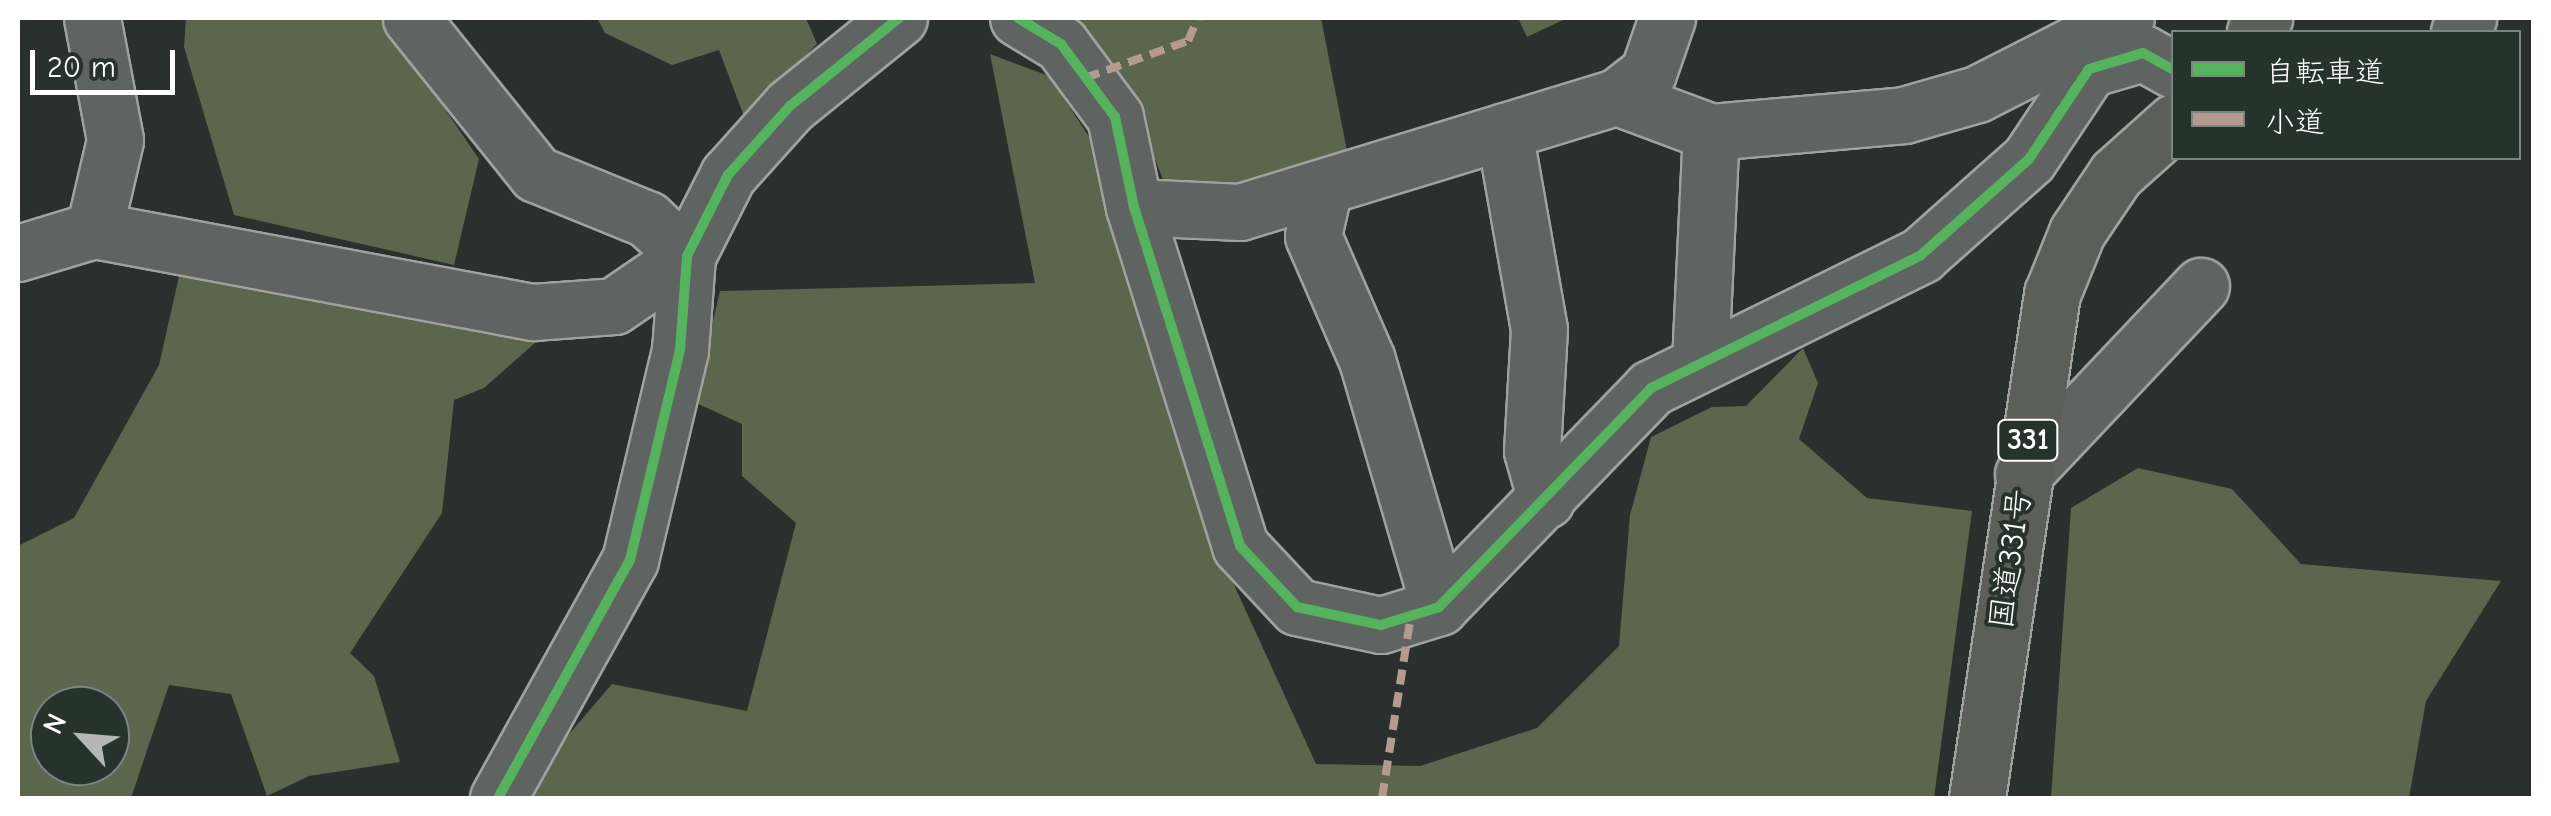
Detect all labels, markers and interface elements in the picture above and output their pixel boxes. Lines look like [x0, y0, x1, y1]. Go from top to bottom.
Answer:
scale bar [35, 30, 180, 92]
legend [2171, 30, 2521, 160]
text: 20 m [47, 50, 116, 85]
text: 自転車道 [2265, 55, 2385, 90]
text: 小道 [2265, 105, 2325, 140]
road number: 331 [1996, 415, 2060, 465]
street label: 国道331号 [1982, 486, 2040, 632]
north arrow [30, 686, 130, 786]
text: N [36, 709, 73, 739]

